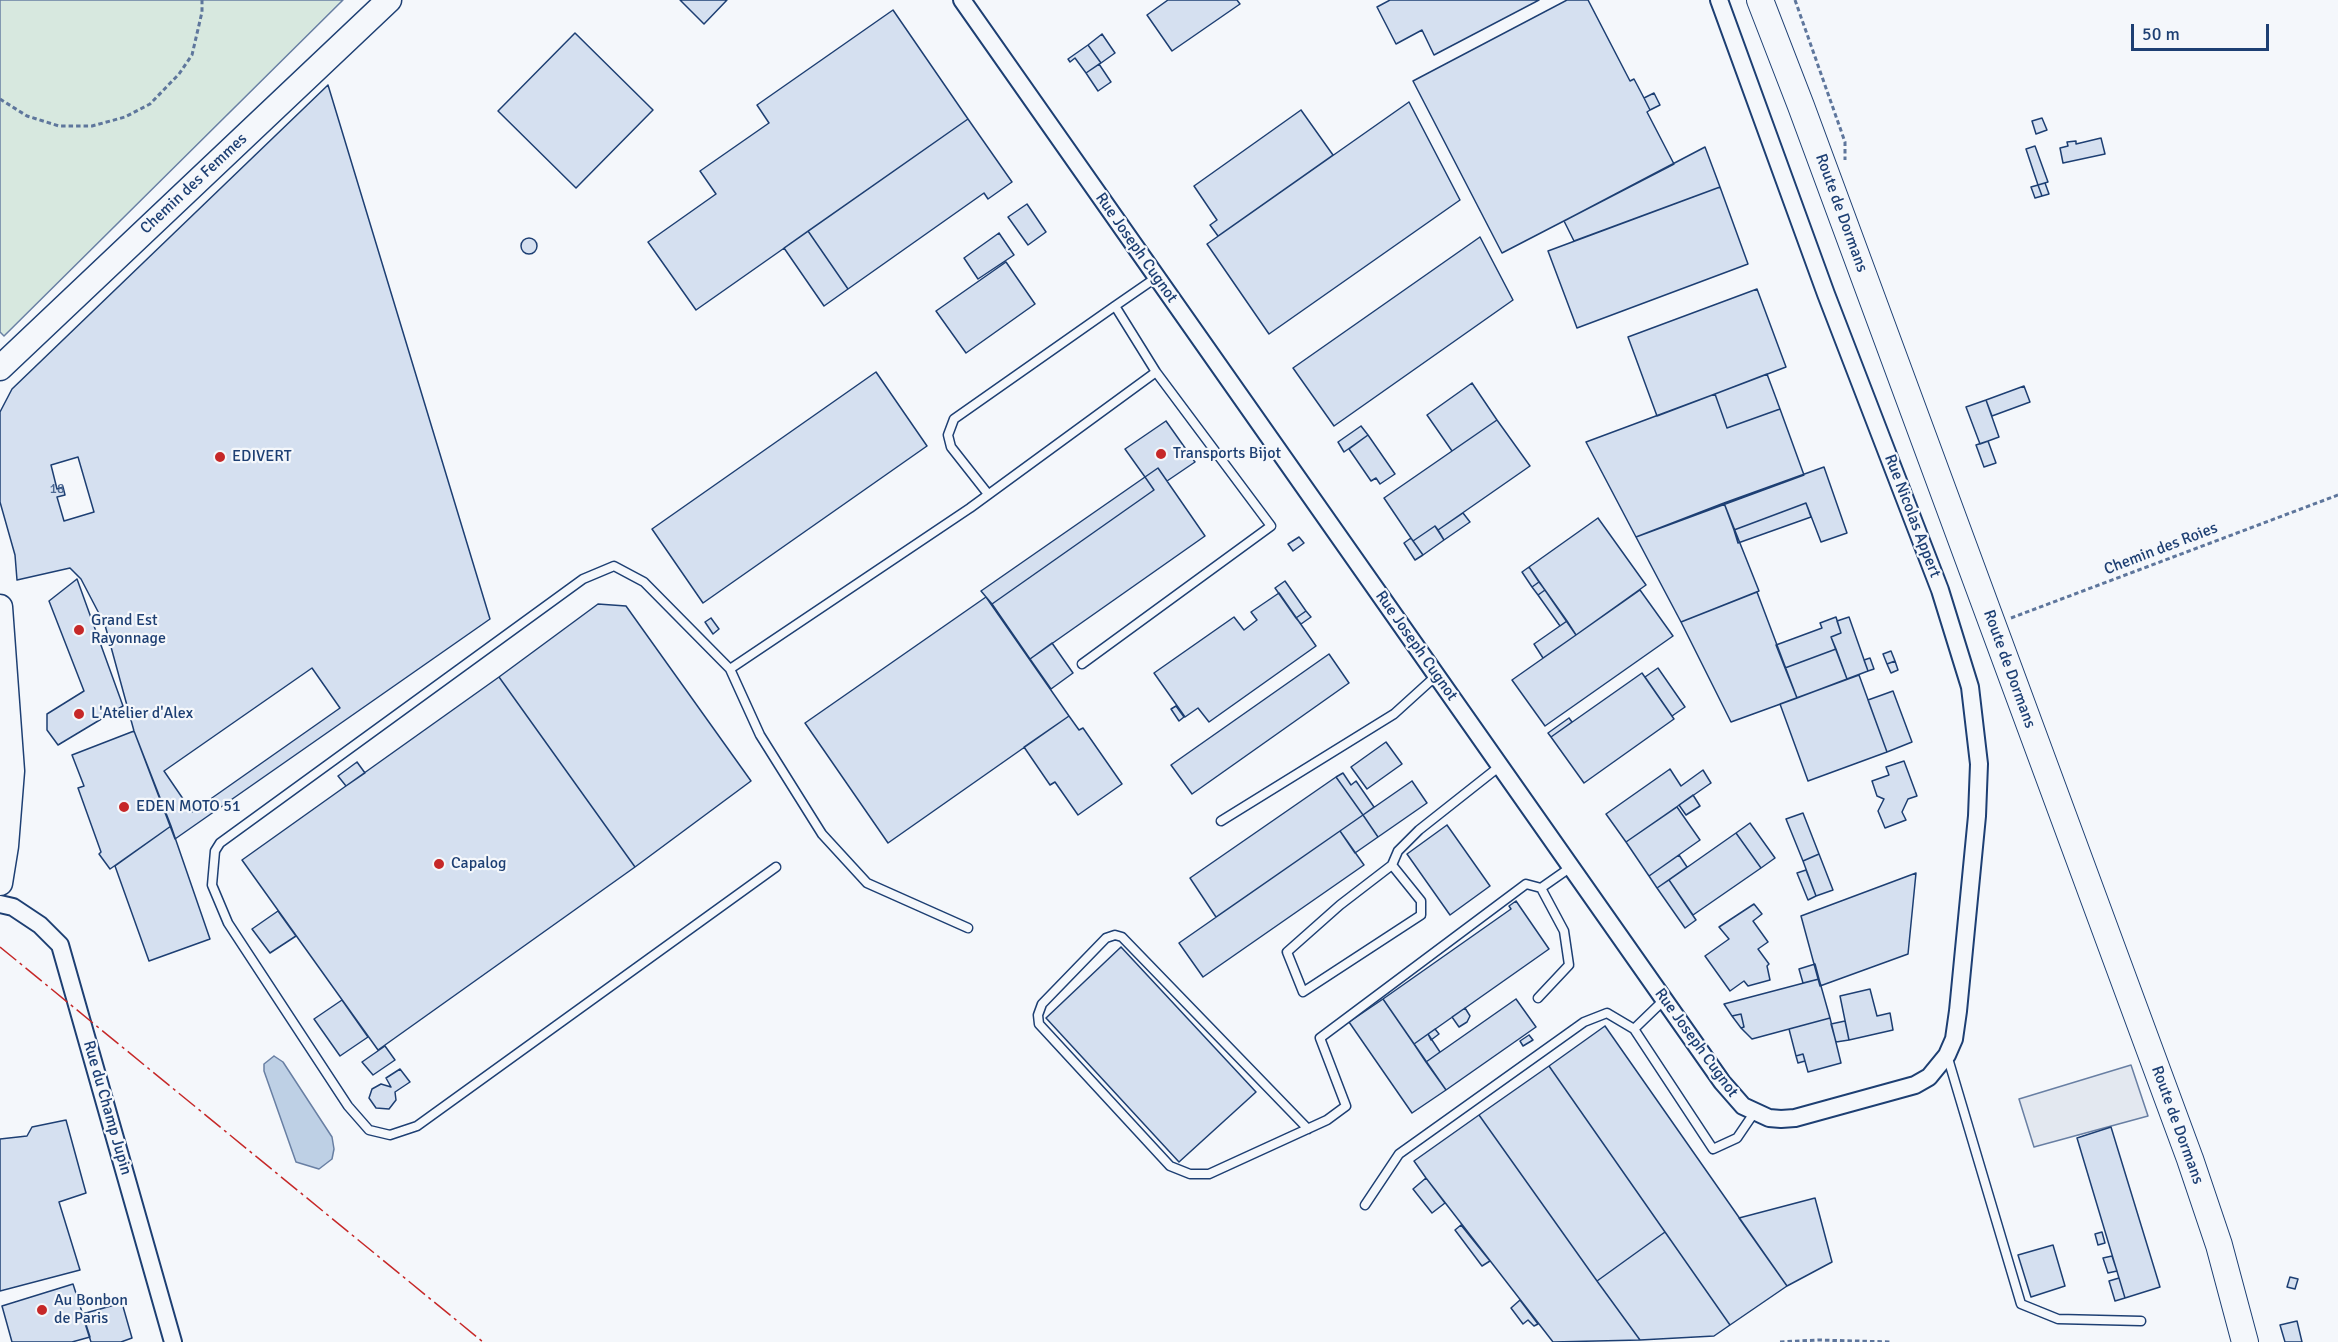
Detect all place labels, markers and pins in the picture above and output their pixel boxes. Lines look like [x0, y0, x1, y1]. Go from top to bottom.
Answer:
place label: Transports Bijot [1173, 444, 1281, 464]
place label: EDIVERT [232, 447, 292, 467]
marker: Transports Bijot [1154, 447, 1168, 461]
marker: EDIVERT [213, 450, 227, 464]
place label: Grand Est Rayonnage [91, 611, 166, 649]
marker: Grand Est Rayonnage [72, 623, 86, 637]
place label: L'Atelier d'Alex [91, 704, 193, 724]
marker: L'Atelier d'Alex [72, 707, 86, 721]
place label: EDEN MOTO 51 [136, 797, 241, 817]
marker: EDEN MOTO 51 [117, 800, 131, 814]
place label: Capalog [451, 854, 507, 874]
marker: Capalog [432, 857, 446, 871]
place label: Au Bonbon de Paris [54, 1291, 128, 1329]
marker: Au Bonbon de Paris [35, 1303, 49, 1317]

